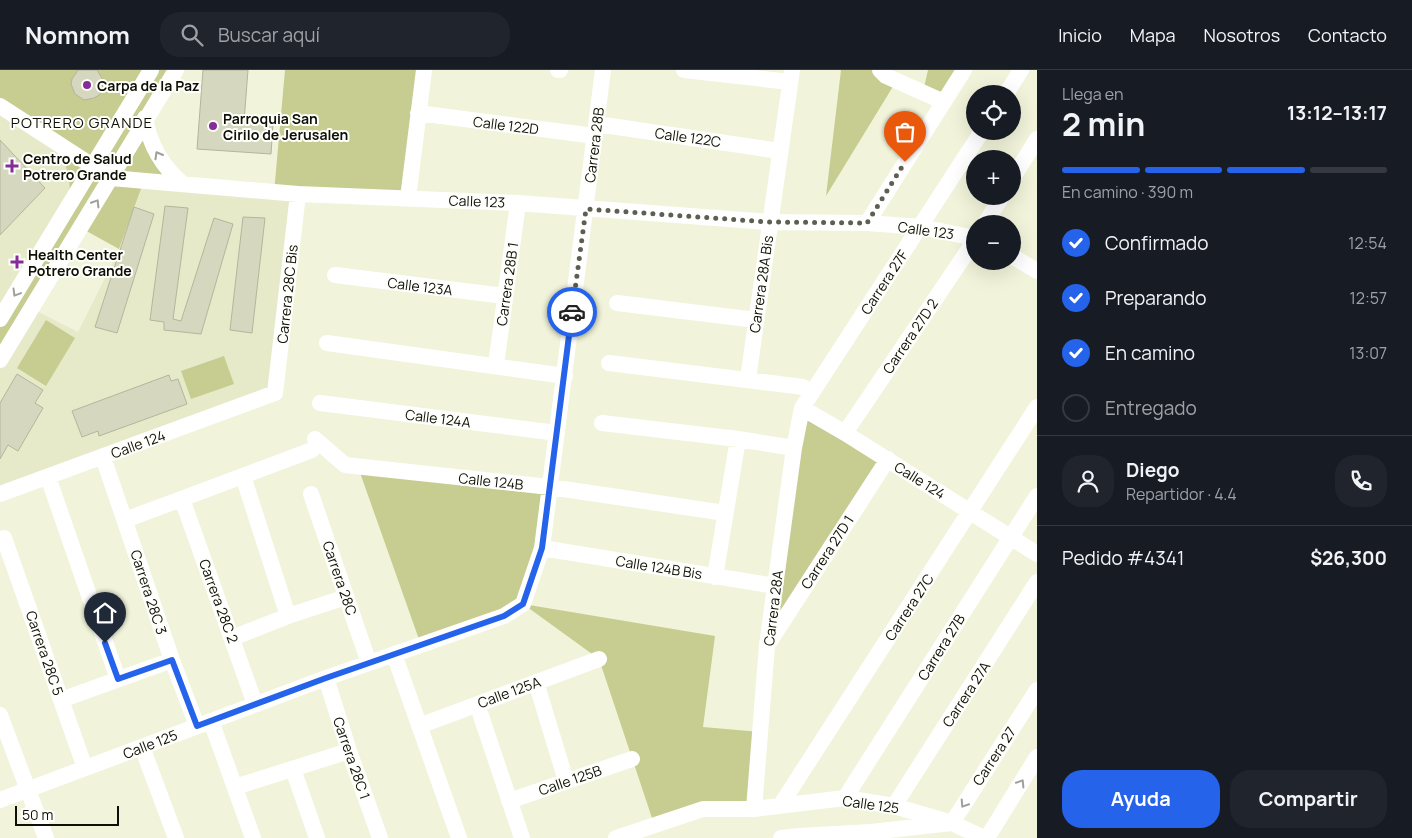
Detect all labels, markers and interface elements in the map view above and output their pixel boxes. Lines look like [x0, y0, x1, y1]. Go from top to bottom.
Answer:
search box [160, 12, 510, 57]
text: Nomnom [25, 18, 130, 51]
icon: search [178, 21, 206, 49]
text: Buscar aquí [218, 22, 320, 48]
text: Inicio [1058, 23, 1102, 47]
text: Mapa [1130, 23, 1176, 47]
text: Nosotros [1204, 23, 1280, 47]
text: Contacto [1308, 23, 1387, 47]
place label: Carpa de la Paz [97, 76, 199, 95]
marker: Carpa de la Paz [81, 79, 93, 91]
text: Llega en [1062, 83, 1123, 105]
map controls [966, 85, 1021, 270]
button: locate [966, 85, 1021, 140]
text: 13:12–13:17 [1287, 100, 1387, 126]
text: 2 min [1062, 102, 1145, 146]
street label: Carrera 28B [580, 106, 608, 184]
place label: Parroquia San Cirilo de Jerusalen [223, 109, 348, 144]
pin [884, 111, 926, 162]
district label: POTRERO GRANDE [11, 112, 153, 133]
street label: Calle 122D [472, 112, 540, 138]
icon: bag [891, 118, 919, 146]
marker: Parroquia San Cirilo de Jerusalen [207, 120, 219, 132]
street label: Calle 122C [654, 123, 722, 151]
place label: Centro de Salud Potrero Grande [23, 149, 132, 184]
button: + [966, 150, 1021, 205]
one-way arrow [154, 152, 164, 161]
marker: Centro de Salud Potrero Grande [5, 159, 19, 173]
text: En camino · 390 m [1062, 181, 1193, 203]
street label: Calle 123 [448, 191, 506, 211]
one-way arrow [89, 199, 99, 208]
button: − [966, 215, 1021, 270]
street label: Calle 123 [897, 217, 955, 243]
icon: check [1062, 229, 1090, 257]
text: Confirmado [1105, 230, 1209, 256]
text: 12:54 [1348, 232, 1387, 254]
street label: Carrera 28A Bis [745, 234, 777, 334]
street label: Carrera 28B 1 [492, 241, 522, 327]
street label: Carrera 28C Bis [272, 244, 302, 344]
place label: Health Center Potrero Grande [28, 245, 132, 280]
street label: Carrera 27F [856, 246, 912, 318]
marker: Health Center Potrero Grande [10, 255, 24, 269]
street label: Calle 123A [386, 273, 454, 299]
icon: check [1062, 284, 1090, 312]
text: Preparando [1105, 285, 1207, 311]
one-way arrow [12, 287, 22, 296]
courier [547, 287, 597, 337]
text: 12:57 [1350, 287, 1387, 309]
street label: Carrera 27D 2 [878, 295, 942, 377]
icon: car [558, 298, 586, 326]
icon: check [1062, 339, 1090, 367]
text: En camino [1105, 340, 1195, 366]
text: 13:07 [1349, 342, 1387, 364]
text: Entregado [1105, 395, 1197, 421]
street label: Calle 124A [404, 405, 472, 431]
street label: Calle 124 [108, 425, 168, 463]
button: person [1062, 455, 1114, 507]
button: phone [1335, 455, 1387, 507]
street label: Calle 124 [891, 457, 949, 503]
text: Diego [1126, 457, 1180, 483]
street label: Calle 124B [458, 468, 525, 494]
text: Repartidor · 4.4 [1126, 483, 1237, 505]
street label: Carrera 27D 1 [796, 512, 858, 592]
street label: Carrera 28C [318, 538, 362, 618]
text: Pedido #4341 [1062, 545, 1184, 571]
text: $26,300 [1310, 545, 1387, 571]
street label: Carrera 28C 3 [126, 547, 172, 637]
street label: Calle 124B Bis [614, 551, 704, 583]
street label: Carrera 28C 2 [195, 556, 243, 646]
street label: Carrera 28A [759, 569, 787, 647]
street label: Carrera 27C [880, 570, 938, 644]
pin [84, 592, 126, 643]
icon: home [91, 599, 119, 627]
street label: Carrera 28C 5 [22, 608, 68, 698]
street label: Carrera 27B [913, 610, 969, 684]
street label: Carrera 27A [938, 657, 994, 730]
street label: Calle 125A [475, 672, 543, 712]
street label: Carrera 28C 1 [329, 714, 375, 802]
street label: Carrera 27 [968, 723, 1020, 789]
street label: Calle 125 [120, 725, 180, 763]
street label: Calle 125B [536, 760, 604, 800]
button: Ayuda [1062, 770, 1220, 828]
button: Compartir [1230, 770, 1387, 828]
one-way arrow [1015, 779, 1025, 788]
street label: Calle 125 [842, 791, 900, 817]
one-way arrow [960, 799, 970, 808]
scale bar [15, 803, 119, 826]
text: 50 m [22, 805, 53, 824]

